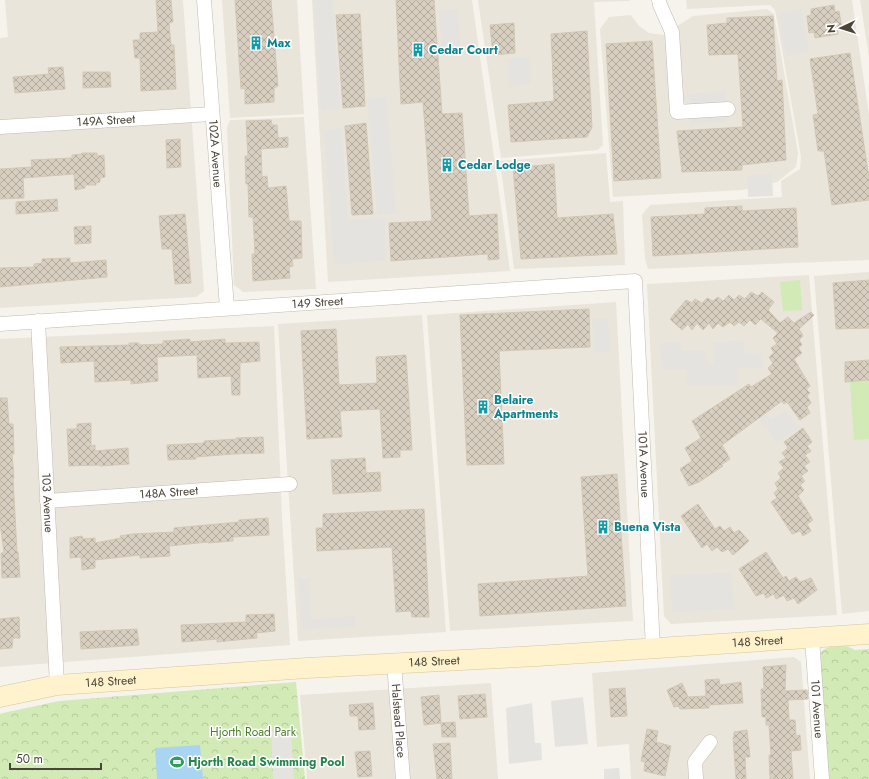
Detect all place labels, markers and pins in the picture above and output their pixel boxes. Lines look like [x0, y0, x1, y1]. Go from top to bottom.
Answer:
place label: Max [267, 34, 291, 52]
building icon: Max [248, 35, 264, 51]
place label: Cedar Court [429, 41, 498, 59]
building icon: Cedar Court [410, 42, 426, 58]
place label: Cedar Lodge [458, 156, 531, 174]
building icon: Cedar Lodge [439, 157, 455, 173]
place label: Belaire Apartments [493, 391, 559, 423]
building icon: Belaire Apartments [475, 399, 491, 415]
place label: Buena Vista [614, 518, 681, 536]
building icon: Buena Vista [595, 519, 611, 535]
place label: Hjorth Road Swimming Pool [188, 753, 345, 771]
sports icon: Hjorth Road Swimming Pool [169, 754, 185, 770]

